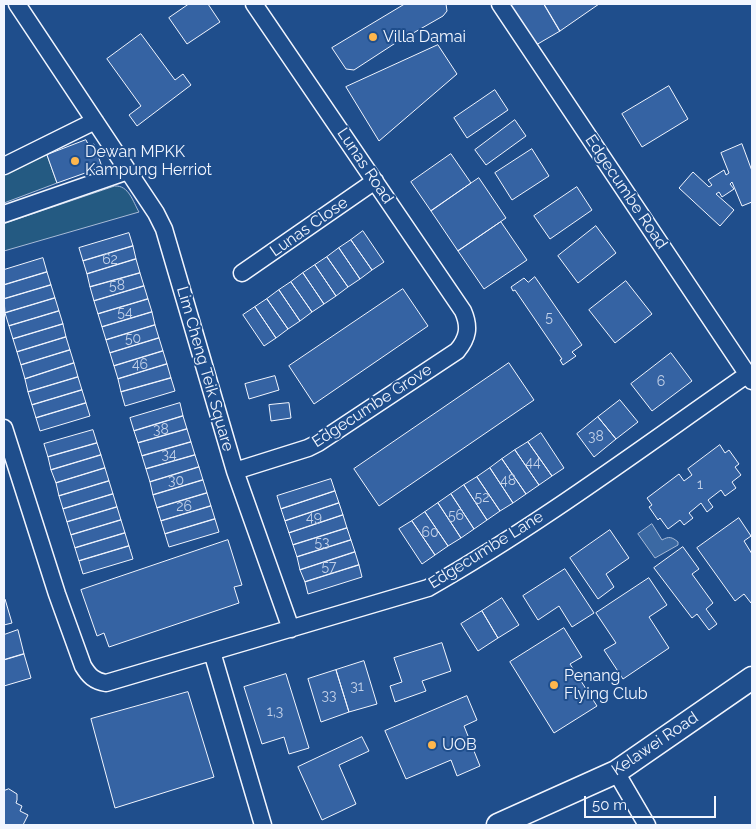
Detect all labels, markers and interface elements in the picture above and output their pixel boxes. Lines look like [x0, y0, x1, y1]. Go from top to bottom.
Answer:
place label: Villa Damai [383, 27, 466, 47]
marker: Villa Damai [367, 31, 379, 43]
street label: Lunas Road [333, 125, 397, 207]
street label: Edgecumbe Road [581, 131, 671, 253]
place label: Dewan MPKK Kampung Herriot [85, 142, 212, 180]
marker: Dewan MPKK Kampung Herriot [69, 155, 81, 167]
street label: Lunas Close [266, 193, 352, 261]
house number: 62 [102, 252, 118, 268]
house number: 58 [109, 278, 125, 294]
street label: Lim Cheng Teik Square [172, 284, 238, 454]
house number: 54 [117, 305, 133, 321]
house number: 5 [545, 310, 553, 326]
house number: 50 [125, 331, 141, 347]
house number: 46 [132, 357, 148, 373]
street label: Edgecumbe Grove [309, 360, 435, 452]
house number: 6 [657, 374, 665, 390]
house number: 38 [153, 422, 169, 438]
house number: 38 [588, 429, 604, 445]
house number: 34 [161, 447, 177, 463]
house number: 44 [525, 455, 541, 471]
house number: 30 [168, 473, 184, 489]
house number: 48 [500, 473, 516, 489]
house number: 1 [697, 477, 703, 493]
house number: 52 [475, 490, 489, 506]
house number: 26 [176, 499, 192, 515]
street label: Edgecumbe Lane [425, 507, 547, 593]
house number: 56 [448, 508, 464, 524]
house number: 49 [306, 510, 322, 526]
house number: 60 [421, 525, 439, 541]
house number: 53 [314, 535, 330, 551]
house number: 57 [321, 559, 337, 575]
place label: Penang Flying Club [564, 666, 648, 704]
house number: 31 [350, 679, 364, 695]
marker: Penang Flying Club [548, 679, 560, 691]
house number: 33 [322, 688, 336, 704]
house number: 1,3 [267, 704, 283, 720]
street label: Kelawei Road [608, 708, 702, 780]
place label: UOB [442, 735, 477, 755]
marker: UOB [426, 739, 438, 751]
scale bar [586, 786, 718, 818]
text: 50 m [592, 796, 627, 814]

